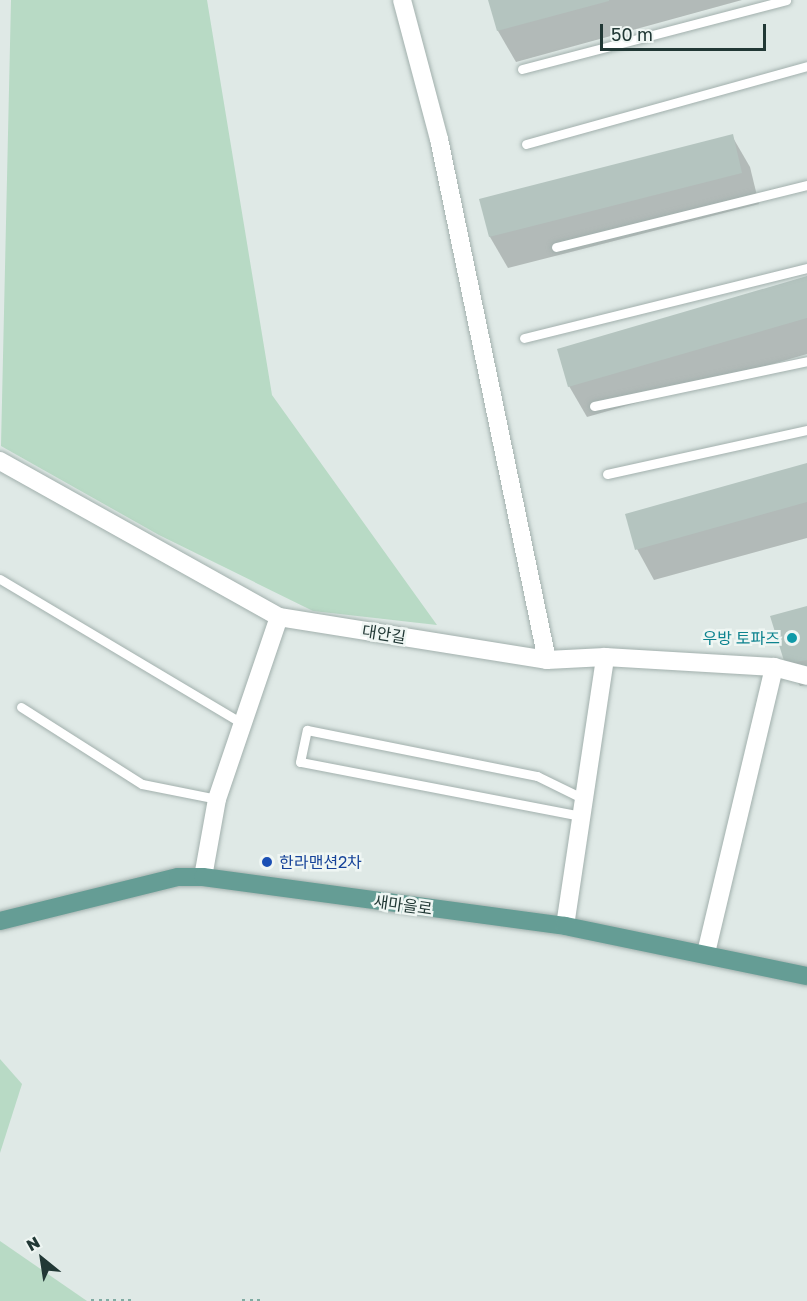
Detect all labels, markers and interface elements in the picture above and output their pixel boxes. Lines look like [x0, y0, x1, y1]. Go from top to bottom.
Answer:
scale bar [603, 12, 770, 50]
text: 50 m [611, 23, 653, 45]
street label: 대안길 [361, 621, 407, 647]
place label: 우방 토파즈 [702, 628, 780, 648]
marker: 우방 토파즈 [785, 631, 799, 645]
place label: 한라맨션2차 [279, 852, 362, 872]
marker: 한라맨션2차 [260, 855, 274, 869]
street label: 새마을로 [373, 891, 433, 919]
north arrow [12, 1229, 72, 1289]
text: N [23, 1232, 43, 1255]

